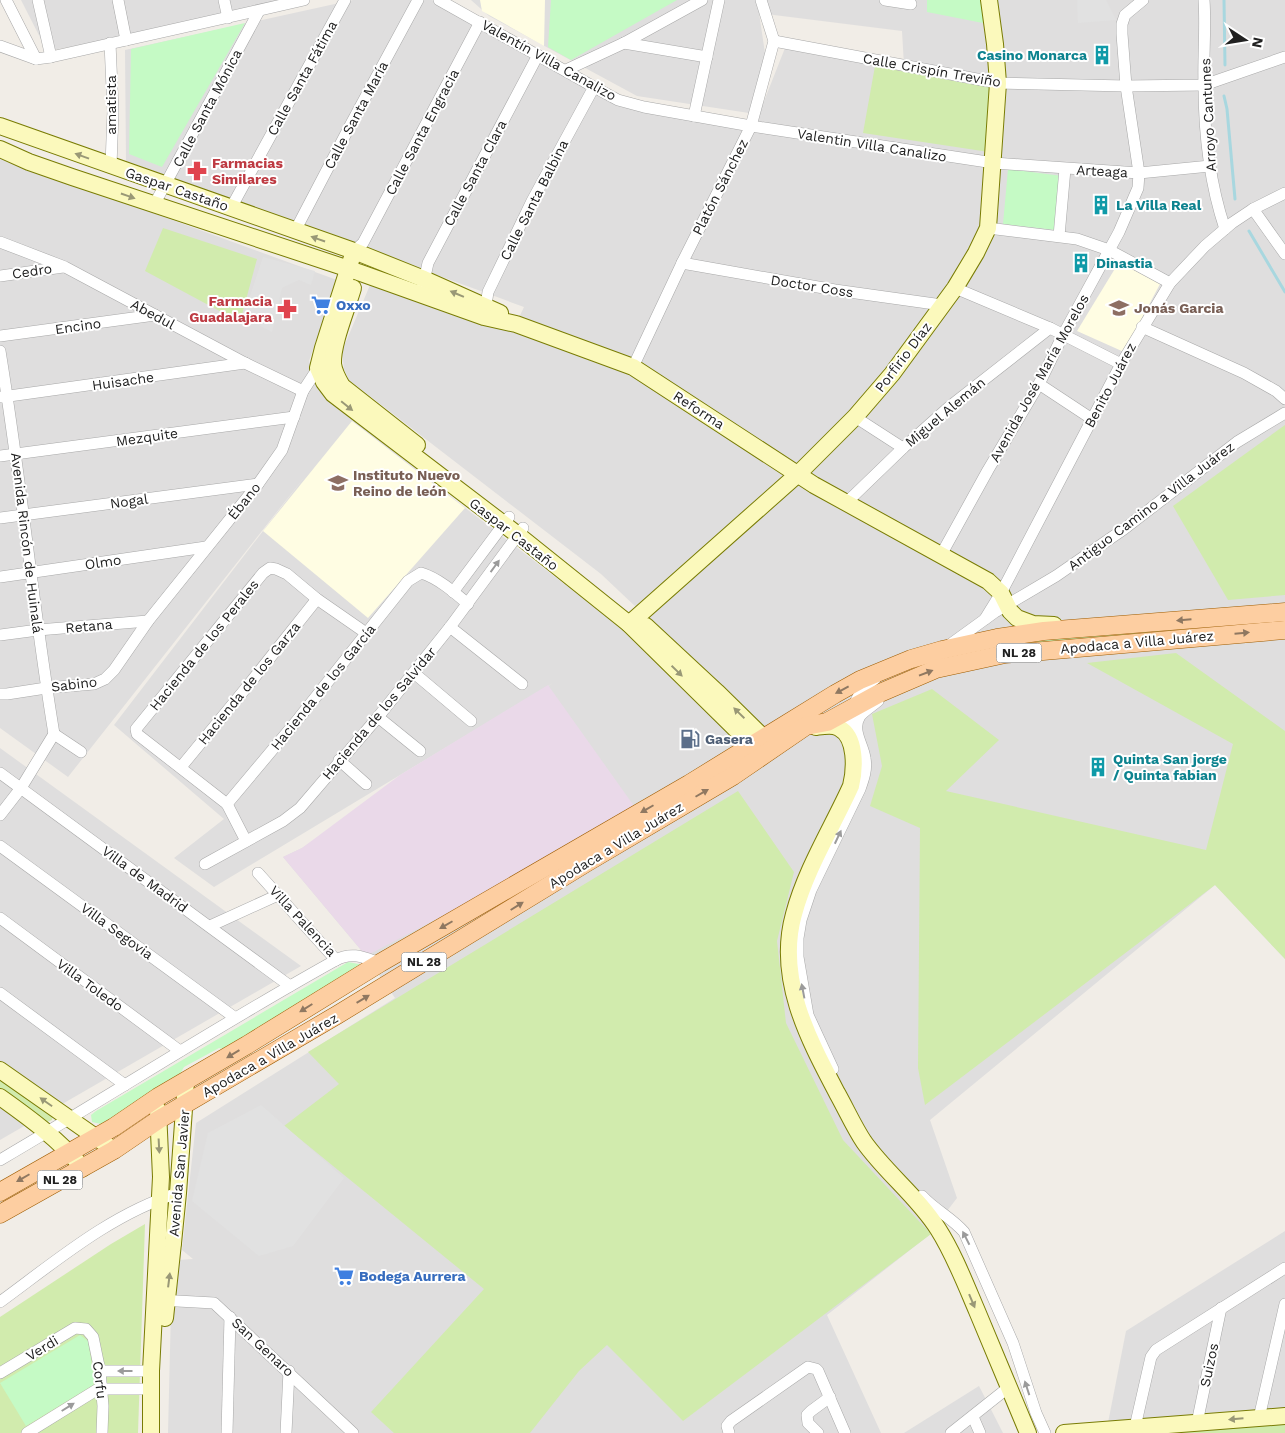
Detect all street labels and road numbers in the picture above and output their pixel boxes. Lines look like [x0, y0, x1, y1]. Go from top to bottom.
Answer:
street label: Valentín Villa Canalizo [479, 16, 619, 104]
street label: Calle Santa Fátima [264, 18, 340, 138]
street label: Calle Santa Mónica [169, 46, 245, 170]
street label: Calle Crispín Treviño [862, 50, 1002, 90]
street label: Calle Santa María [321, 58, 391, 172]
street label: Arroyo Cantunes [1197, 58, 1219, 172]
street label: Calle Santa Engracia [382, 66, 462, 198]
street label: amatista [103, 75, 119, 135]
street label: Calle Santa Clara [440, 117, 510, 229]
street label: Valentin Villa Canalizo [796, 125, 948, 165]
street label: Platón Sánchez [689, 136, 751, 238]
street label: Calle Santa Balbina [497, 137, 571, 263]
street label: Arteaga [1076, 162, 1128, 180]
street label: Gaspar Castaño [123, 164, 231, 214]
street label: Cedro [11, 260, 53, 282]
street label: Doctor Coss [769, 272, 855, 300]
street label: Avenida José María Morelos [986, 291, 1092, 465]
street label: Abedul [128, 296, 178, 333]
street label: Encino [54, 315, 102, 337]
street label: Porfirio Díaz [871, 319, 935, 395]
street label: Benito Juárez [1081, 340, 1139, 430]
street label: Huisache [91, 369, 155, 393]
street label: Miguel Alemán [902, 374, 988, 450]
street label: Reforma [670, 388, 728, 432]
street label: Mezquite [115, 425, 179, 449]
street label: Antiguo Camino a Villa Juárez [1065, 438, 1237, 574]
street label: Avenida Rincón de Huinalá [8, 452, 46, 634]
street label: Ébano [224, 479, 264, 523]
street label: Nogal [109, 490, 150, 512]
street label: Gaspar Castaño [466, 494, 562, 574]
street label: Olmo [84, 552, 122, 572]
street label: Hacienda de los Perales [146, 576, 262, 714]
street label: Retana [65, 616, 113, 636]
street label: Hacienda de los Garza [195, 618, 303, 748]
street label: Hacienda de los García [267, 621, 379, 753]
street label: Apodaca a Villa Juárez [1060, 627, 1214, 657]
street label: Hacienda de los Salvidar [319, 643, 439, 783]
road number: NL 28 [996, 644, 1042, 662]
street label: Sabino [50, 673, 98, 695]
street label: Apodaca a Villa Juárez [546, 798, 686, 892]
street label: Villa de Madrid [99, 843, 191, 915]
street label: Villa Palencia [266, 882, 340, 960]
street label: Villa Segovia [78, 899, 156, 963]
road number: NL 28 [402, 952, 446, 972]
street label: Villa Toledo [54, 956, 126, 1014]
street label: Apodaca a Villa Juárez [199, 1010, 341, 1100]
street label: Avenida San Javier [165, 1108, 193, 1237]
road number: NL 28 [38, 1170, 82, 1190]
street label: San Genaro [229, 1314, 297, 1380]
street label: Verdi [23, 1332, 61, 1364]
street label: Suizos [1197, 1342, 1221, 1388]
street label: Corfu [90, 1360, 110, 1400]

